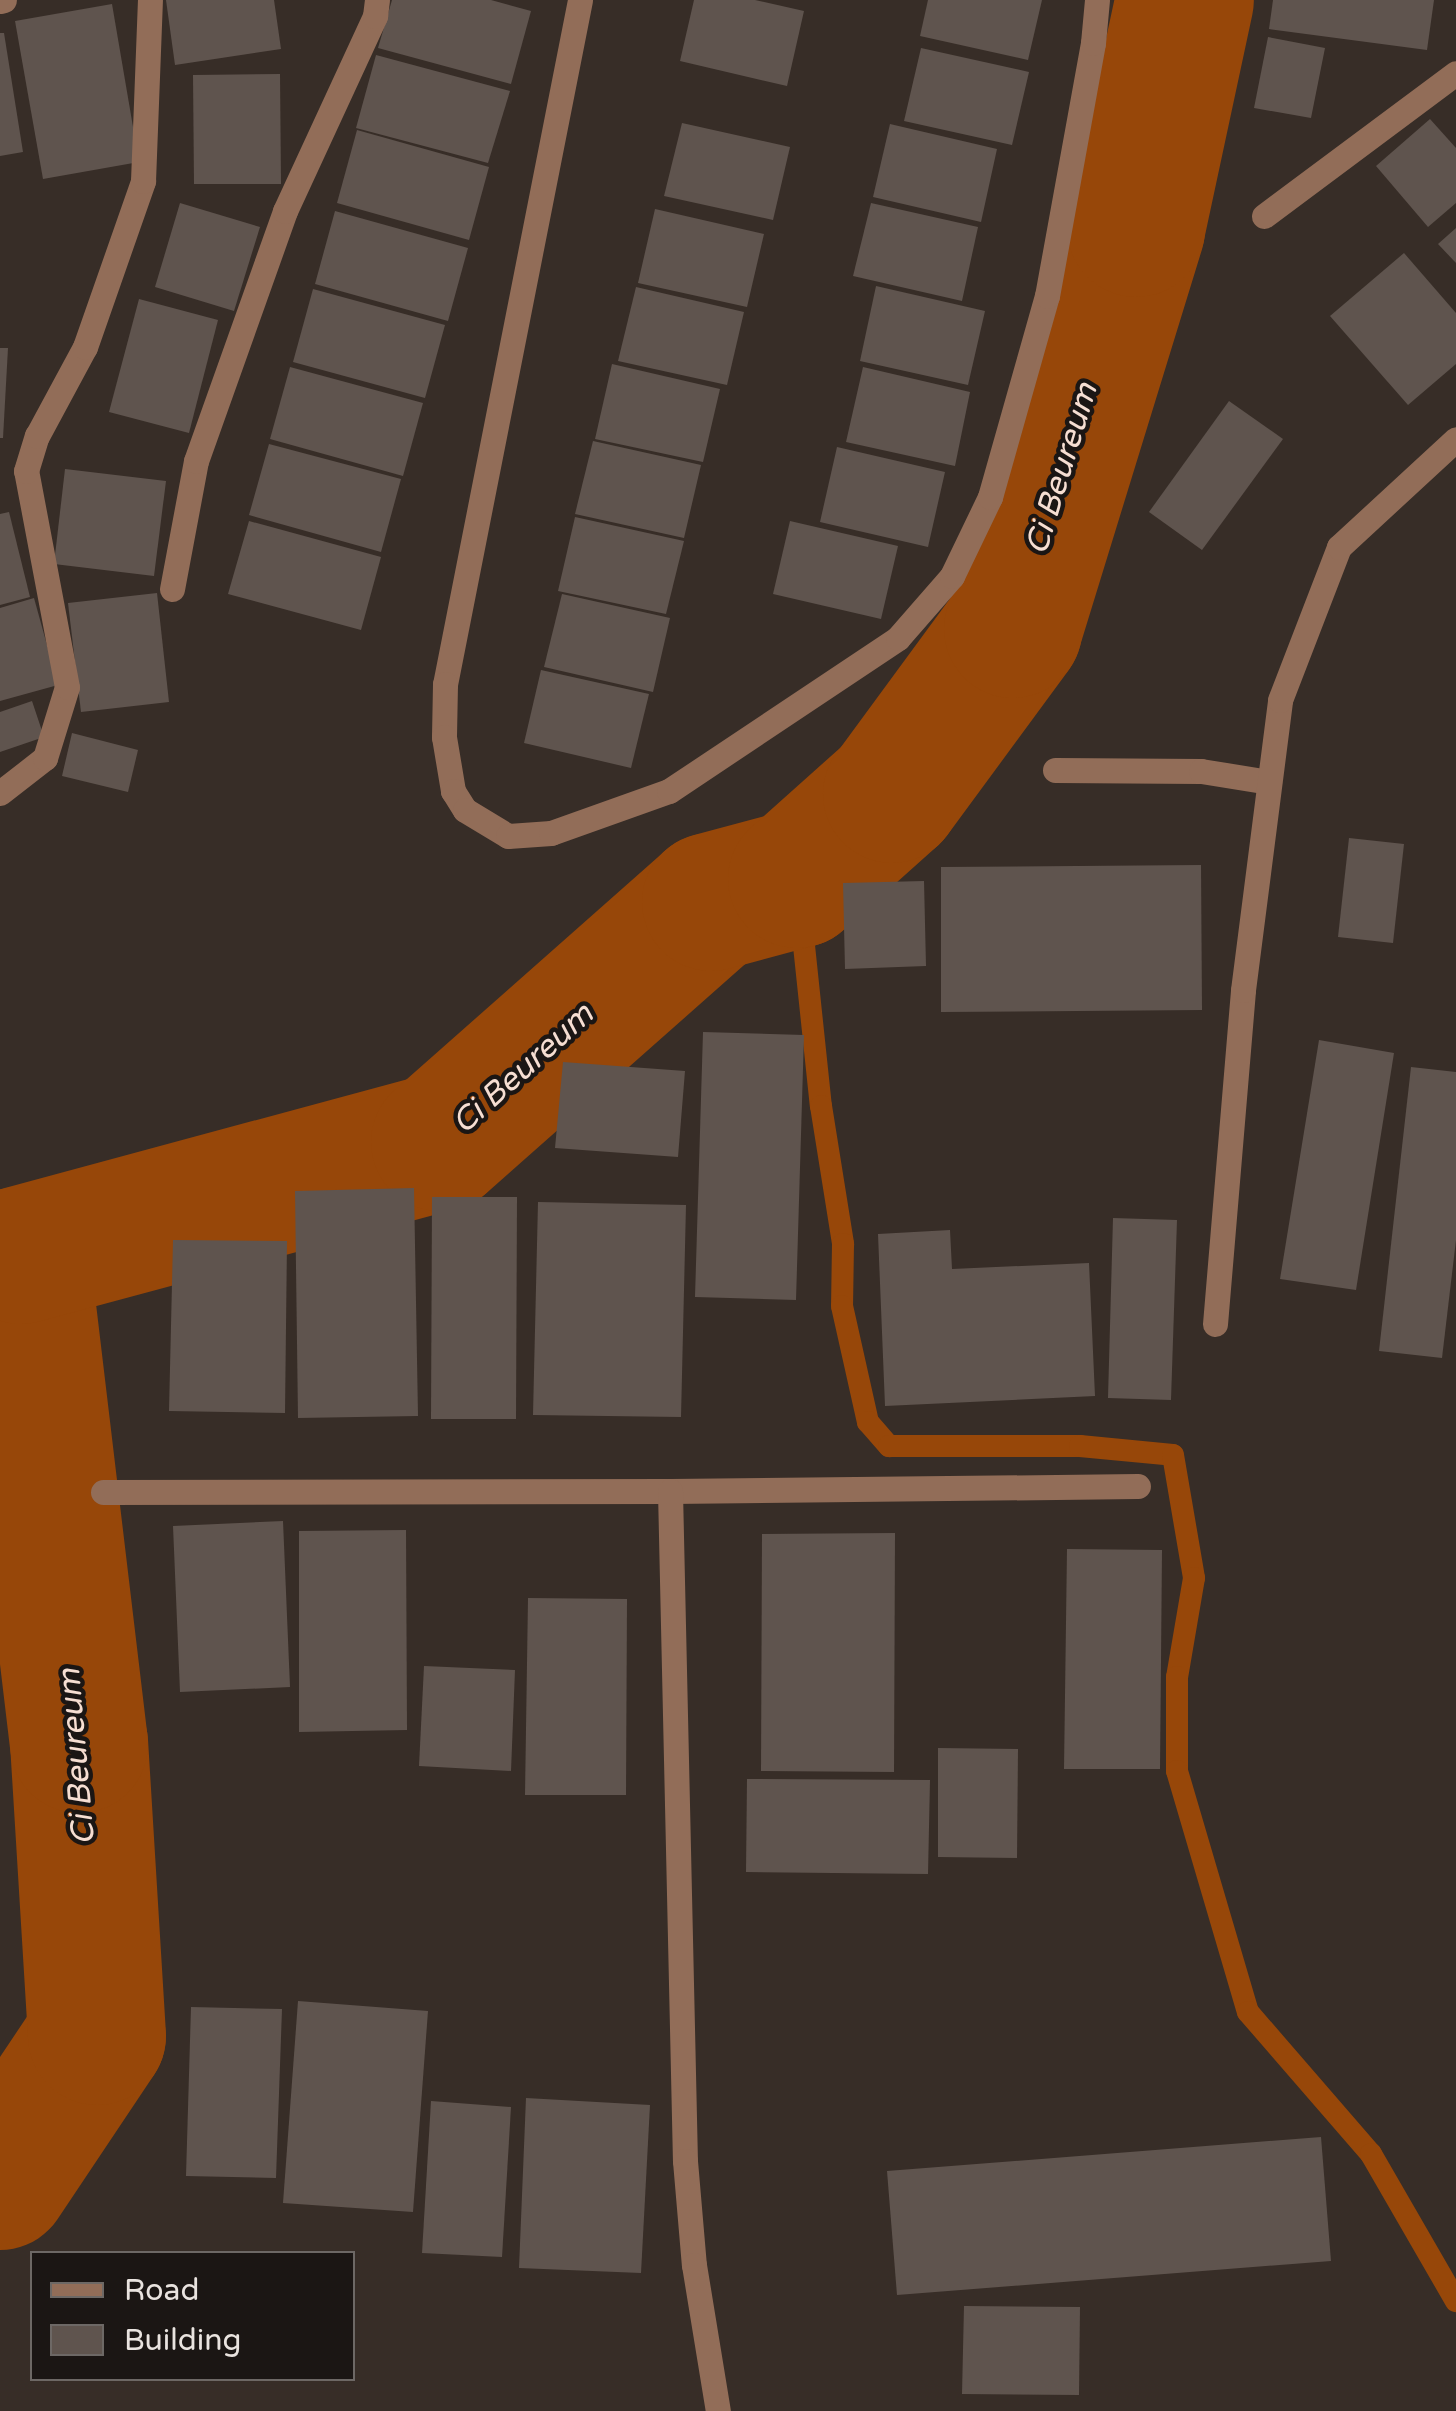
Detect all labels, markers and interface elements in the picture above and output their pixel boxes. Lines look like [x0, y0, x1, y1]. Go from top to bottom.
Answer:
water label: Ci Beureum [1018, 379, 1106, 559]
water label: Ci Beureum [444, 996, 602, 1142]
water label: Ci Beureum [50, 1667, 104, 1847]
legend [30, 2251, 355, 2381]
text: Road [124, 2272, 199, 2309]
text: Building [124, 2322, 241, 2359]

